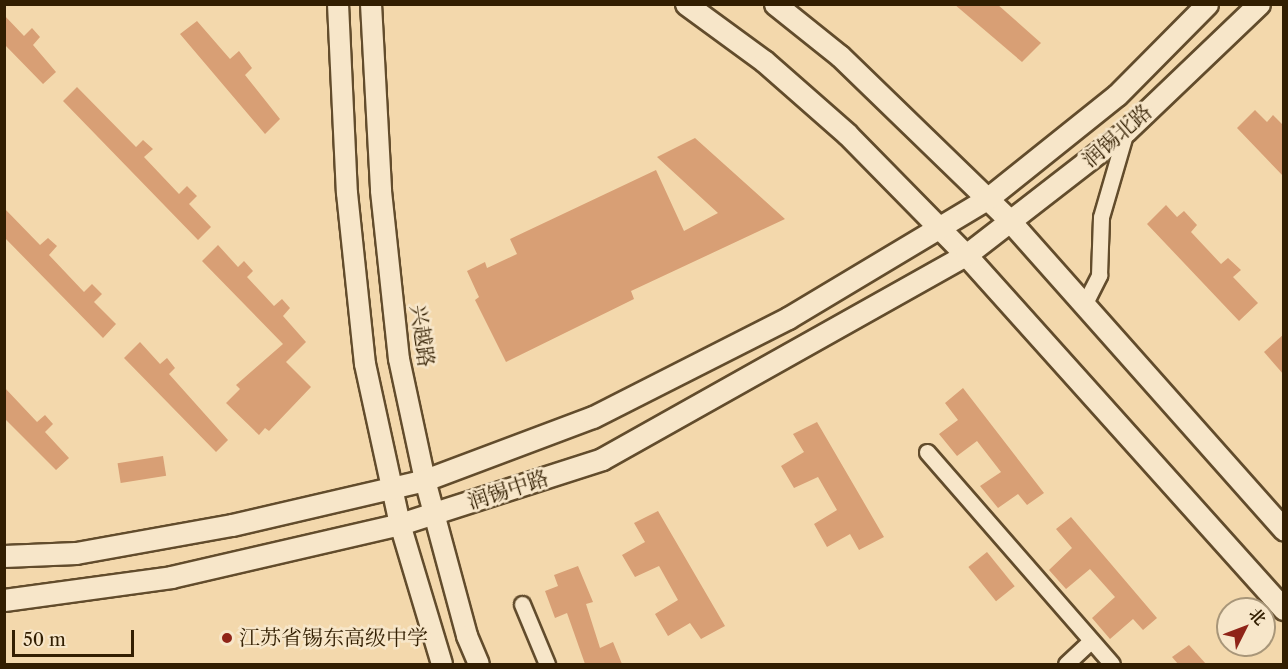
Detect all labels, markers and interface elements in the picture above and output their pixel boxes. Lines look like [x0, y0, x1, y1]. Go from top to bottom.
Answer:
street label: 润锡北路 [1077, 99, 1157, 173]
street label: 兴越路 [405, 303, 439, 369]
street label: 润锡中路 [464, 465, 552, 515]
north arrow [1216, 597, 1276, 657]
text: 北 [1245, 604, 1271, 629]
scale bar [15, 618, 136, 656]
place label: 江苏省锡东高级中学 [239, 625, 428, 651]
text: 50 m [23, 629, 66, 651]
marker: 江苏省锡东高级中学 [220, 631, 234, 645]

